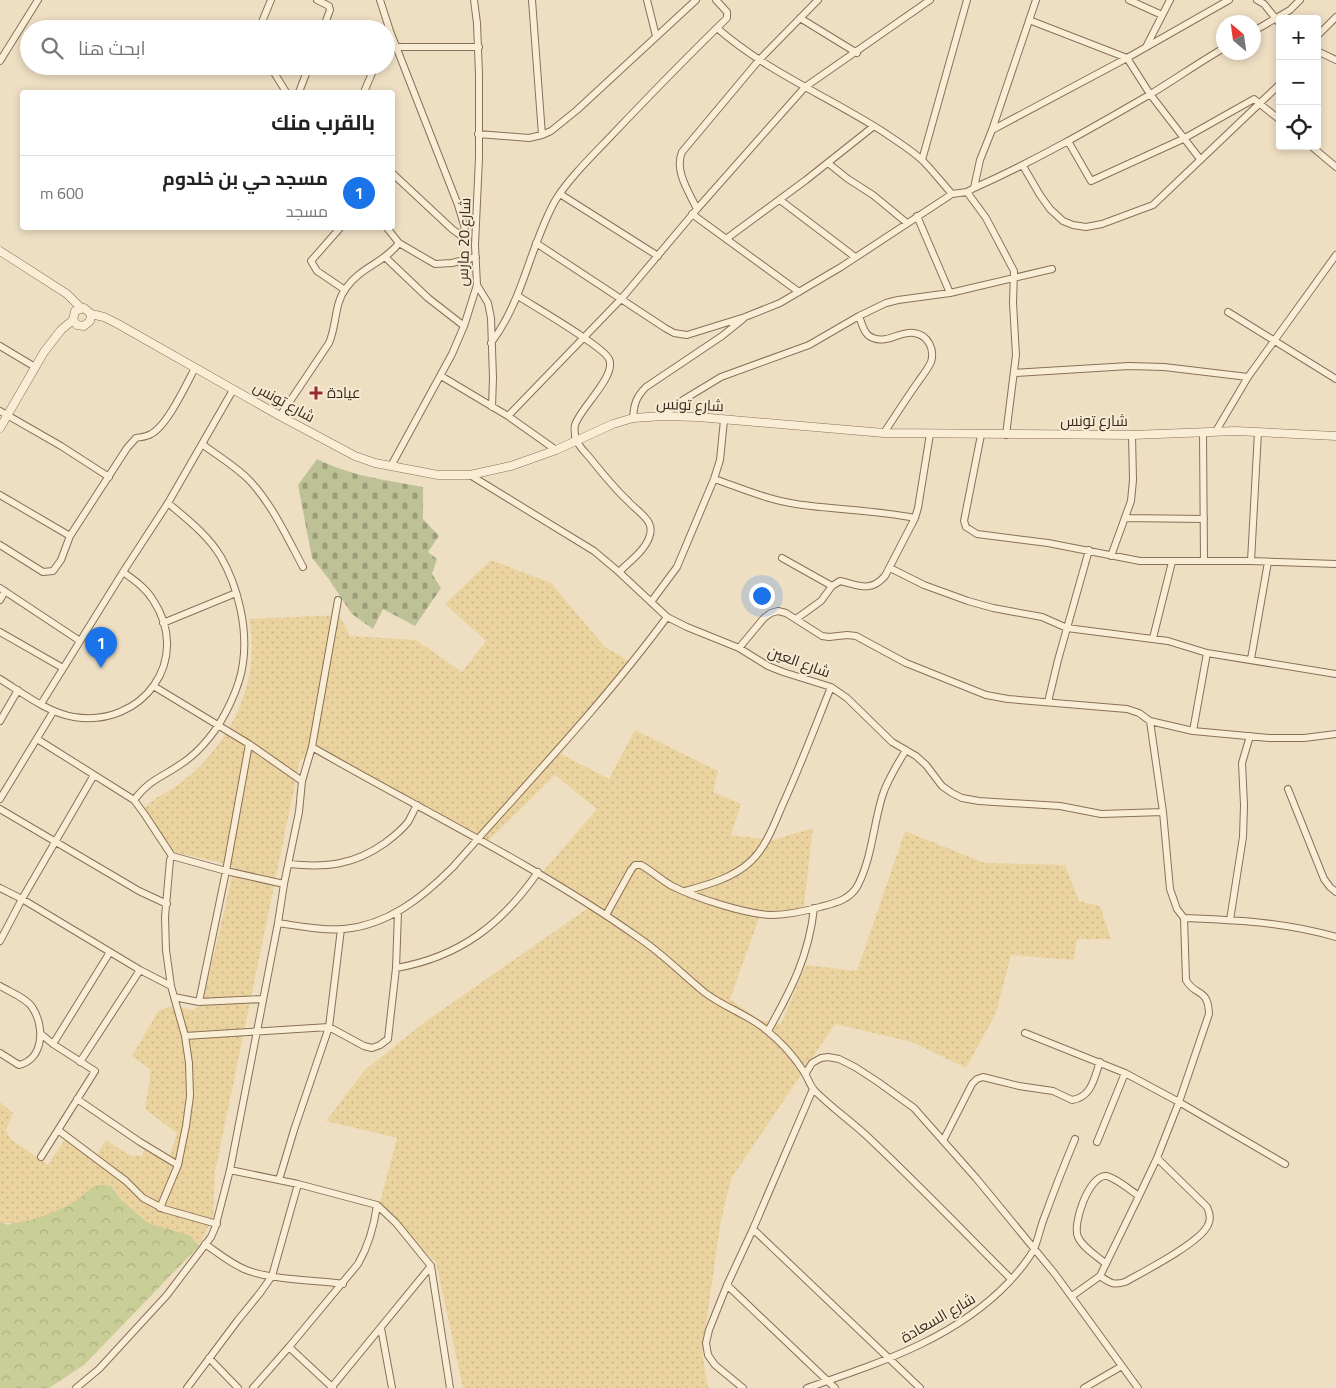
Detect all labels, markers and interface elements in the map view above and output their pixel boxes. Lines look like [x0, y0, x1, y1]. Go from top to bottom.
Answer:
north arrow [1216, 15, 1261, 60]
map controls [1276, 15, 1321, 150]
button: + [1276, 15, 1321, 60]
search box [20, 20, 395, 75]
text: ابحث هنا [78, 30, 146, 66]
icon: search [38, 34, 66, 62]
button: − [1276, 60, 1321, 105]
text: بالقرب منك [271, 103, 375, 142]
button: locate [1276, 105, 1321, 150]
text: مسجد حي بن خلدوم [162, 160, 328, 196]
text: 600 m [40, 178, 84, 208]
text: 1 [355, 178, 363, 208]
text: مسجد [286, 196, 328, 226]
street label: شارع 20 مارس [447, 197, 480, 287]
street label: شارع تونس [248, 372, 321, 431]
place label: عيادة [327, 378, 361, 407]
marker: عيادة [309, 386, 323, 400]
street label: شارع تونس [656, 389, 724, 420]
street label: شارع تونس [1060, 406, 1128, 435]
your location [749, 583, 775, 609]
pin: 1 [85, 627, 117, 668]
street label: شارع العين [764, 637, 835, 686]
street label: شارع السعادة [894, 1284, 981, 1351]

